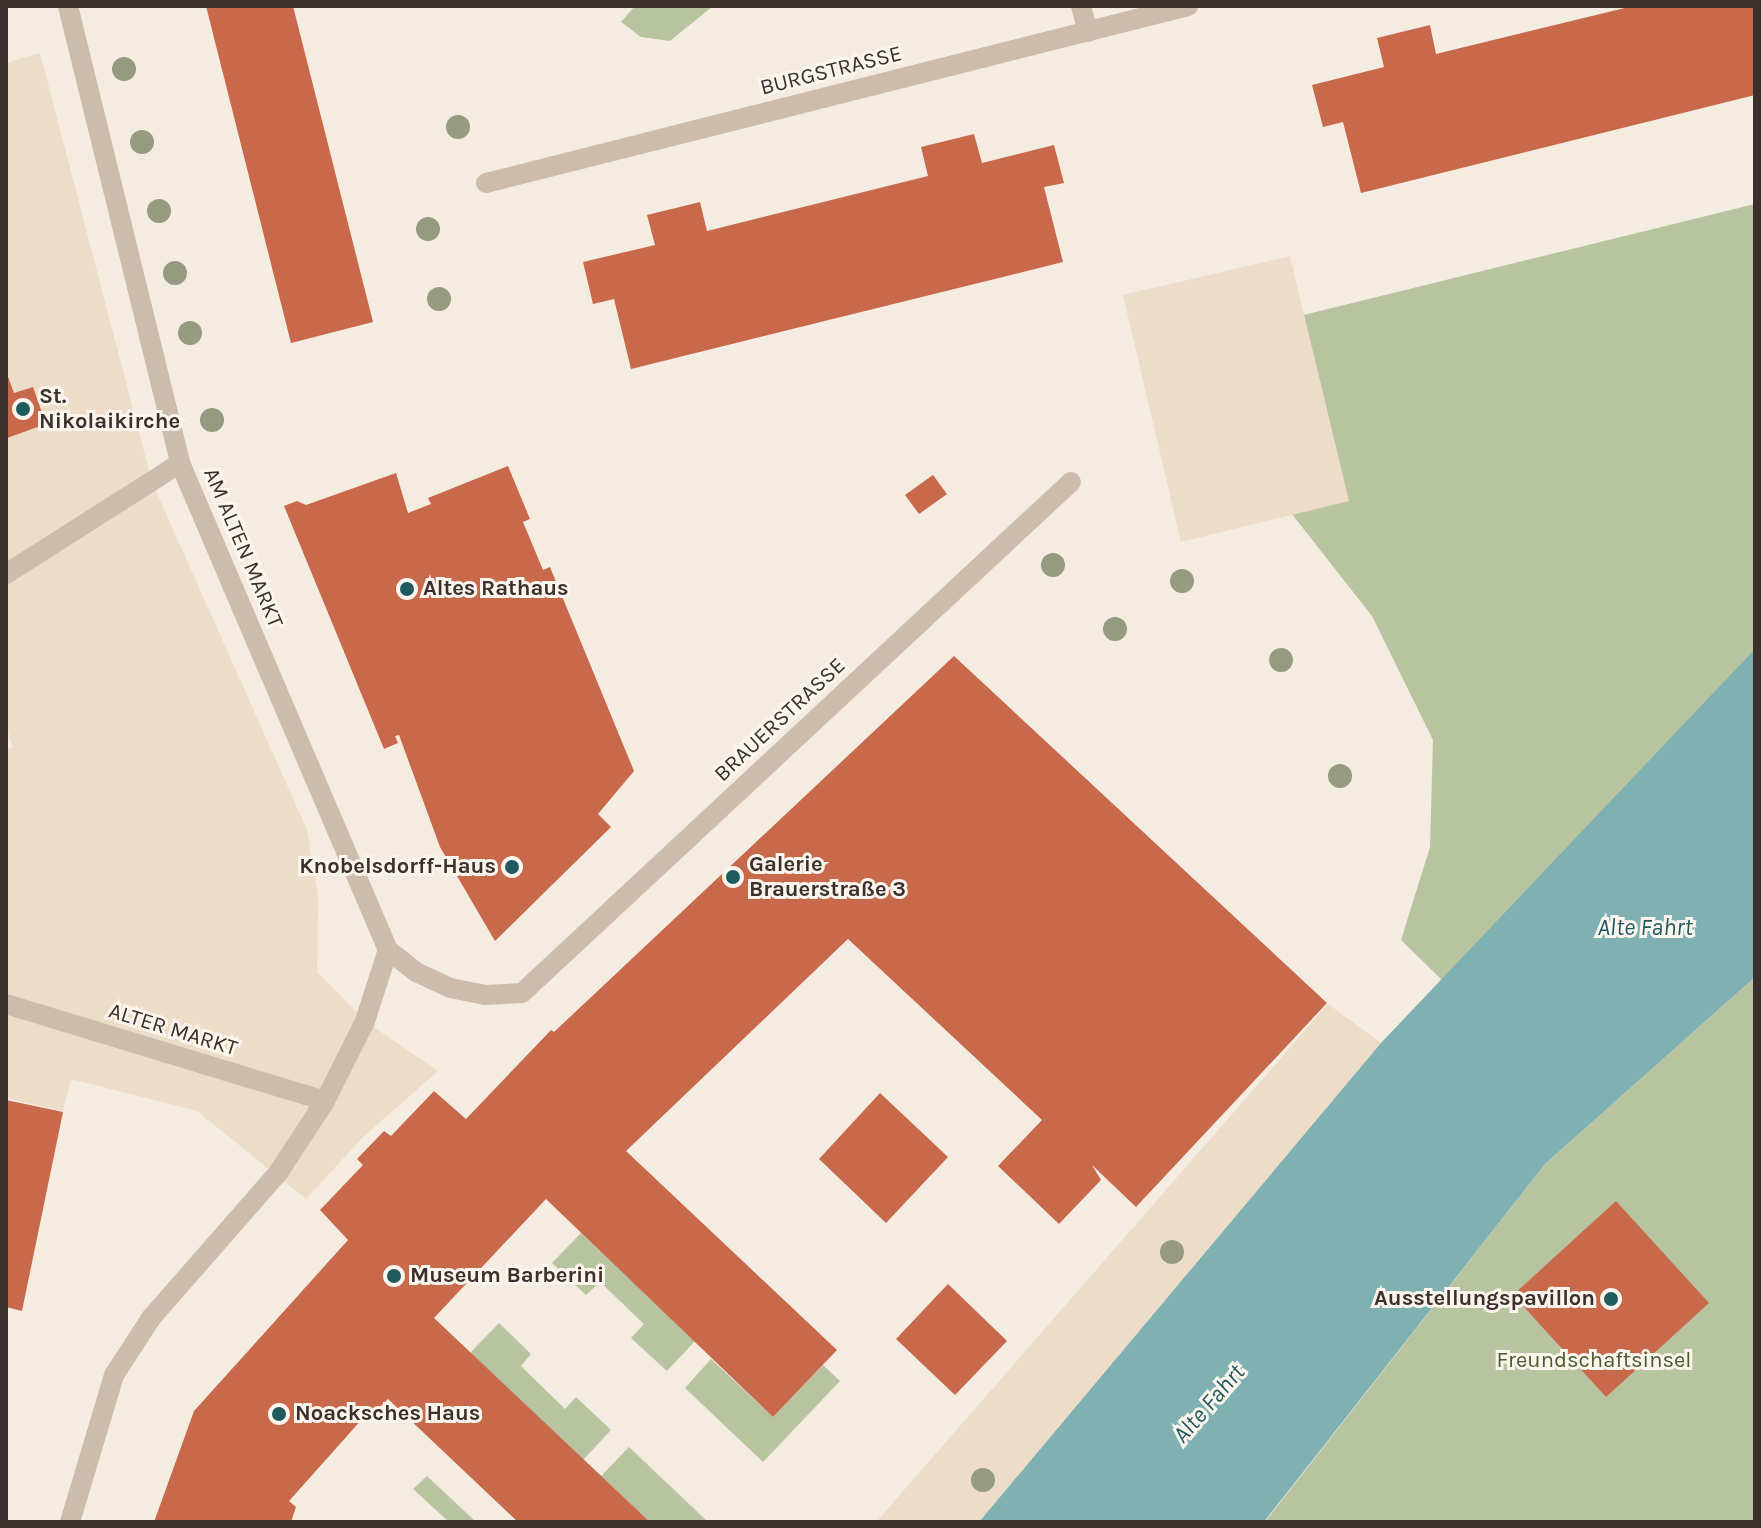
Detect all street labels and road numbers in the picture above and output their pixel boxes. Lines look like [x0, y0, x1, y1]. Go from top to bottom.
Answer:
street label: BURGSTRASSE [757, 41, 905, 101]
street label: AM ALTEN MARKT [197, 464, 289, 632]
street label: BRAUERSTRASSE [709, 653, 851, 787]
street label: ALTER MARKT [106, 998, 240, 1062]

